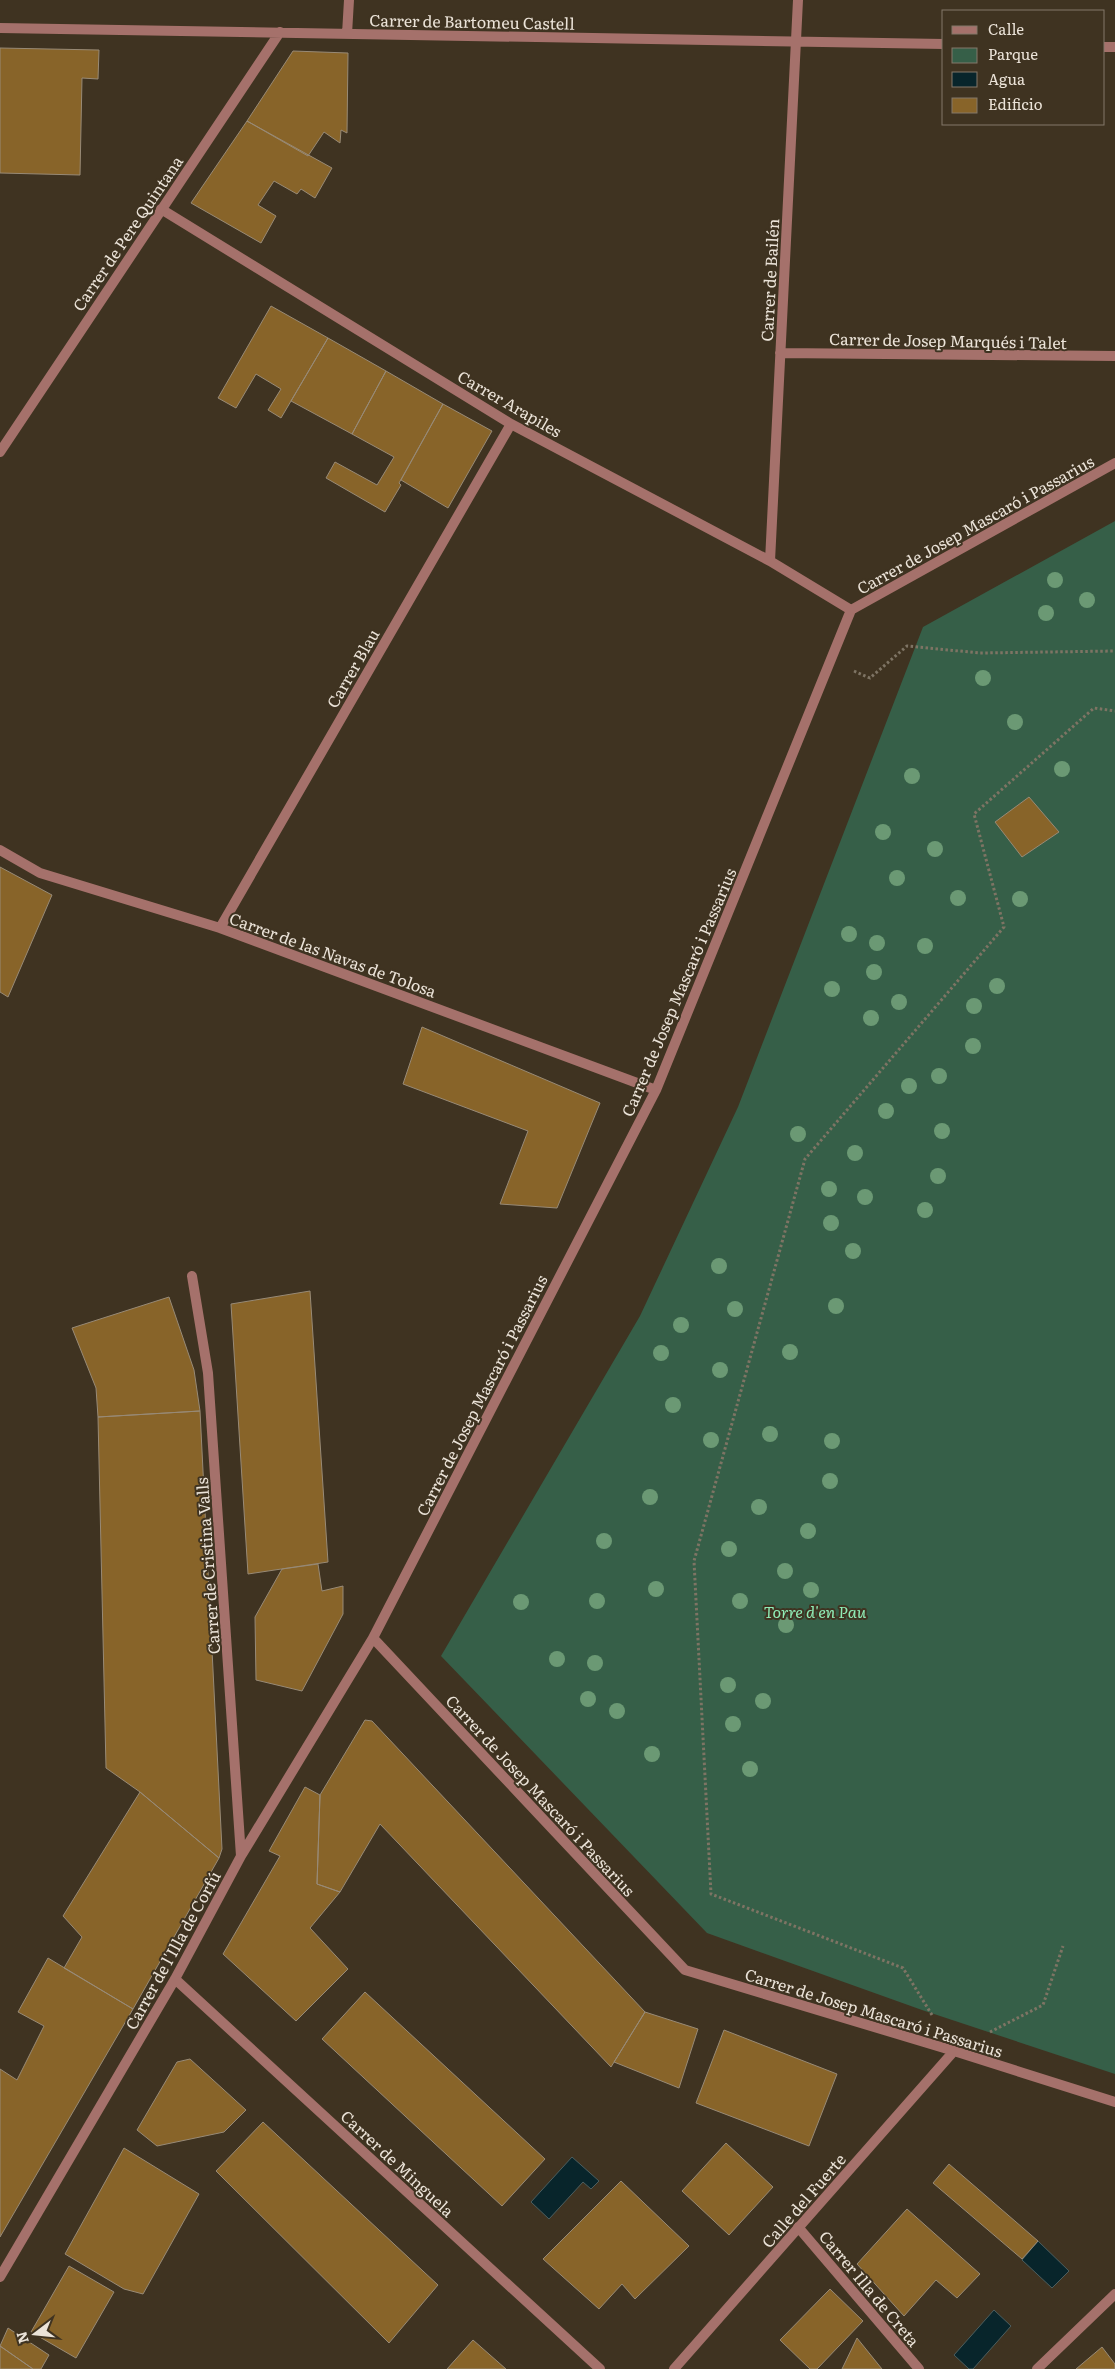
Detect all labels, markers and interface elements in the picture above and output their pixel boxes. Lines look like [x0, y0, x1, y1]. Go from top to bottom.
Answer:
street label: Carrer de Bartomeu Castell [369, 7, 575, 35]
legend [942, 10, 1105, 125]
text: Calle [988, 17, 1024, 40]
text: Parque [988, 42, 1038, 65]
text: Agua [988, 67, 1026, 90]
text: Edificio [988, 92, 1043, 115]
street label: Carrer de Pere Quintana [66, 150, 188, 316]
street label: Carrer de Bailén [754, 218, 784, 342]
street label: Carrer de Josep Marqués i Talet [829, 326, 1068, 354]
street label: Carrer Arapiles [454, 363, 566, 443]
street label: Carrer de Josep Mascaró i Passarius [852, 449, 1098, 599]
street label: Carrer Blau [320, 624, 384, 712]
street label: Carrer de Josep Mascaró i Passarius [615, 864, 741, 1120]
street label: Carrer de las Navas de Tolosa [226, 905, 440, 1003]
street label: Carrer de Josep Mascaró i Passarius [409, 1270, 553, 1520]
street label: Carrer de Cristina Valls [189, 1477, 225, 1655]
park label: Torre d'en Pau [764, 1599, 867, 1623]
street label: Carrer de Josep Mascaró i Passarius [441, 1689, 641, 1901]
street label: Carrer de l'Illa de Corfú [118, 1866, 226, 2034]
street label: Carrer de Josep Mascaró i Passarius [742, 1961, 1006, 2063]
street label: Carrer de Minguela [336, 2104, 460, 2222]
street label: Calle del Fuerte [755, 2148, 851, 2252]
street label: Carrer Illa de Creta [814, 2225, 926, 2352]
north arrow [10, 2309, 60, 2359]
text: N [10, 2329, 33, 2346]

